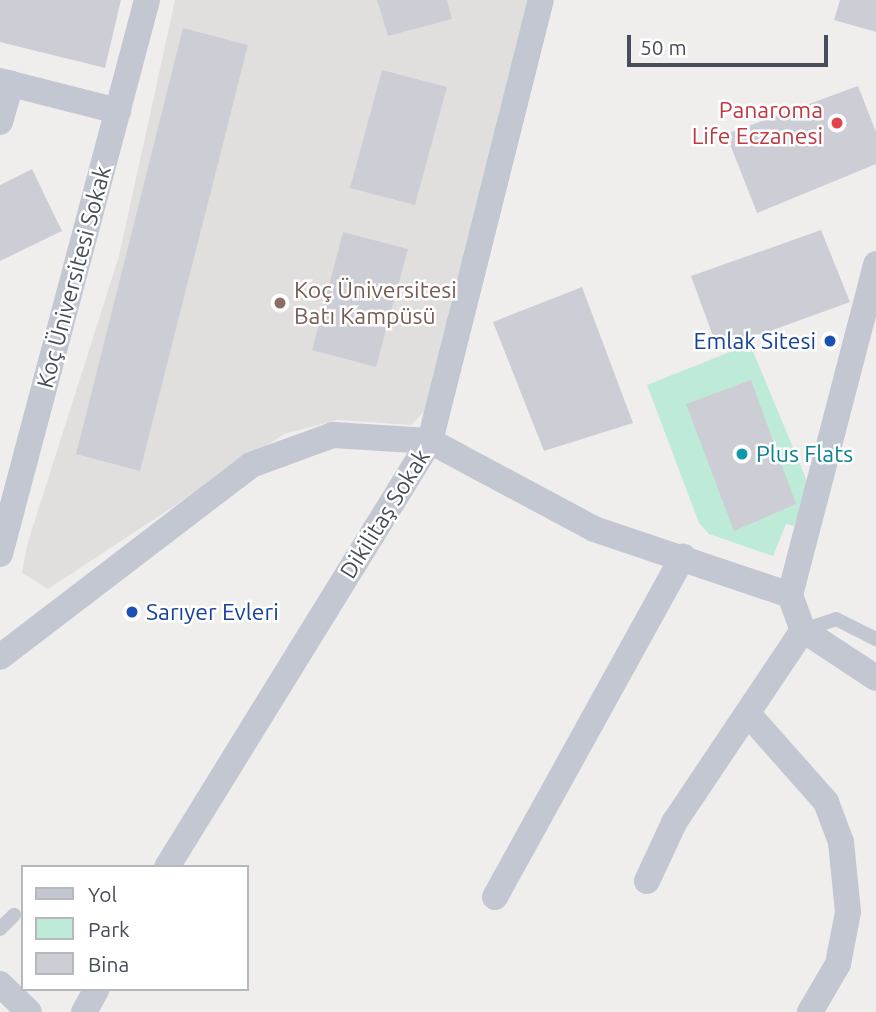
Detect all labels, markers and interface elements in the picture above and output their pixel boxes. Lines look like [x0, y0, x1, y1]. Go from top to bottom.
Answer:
scale bar [631, 21, 832, 65]
text: 50 m [640, 35, 687, 59]
place label: Panaroma Life Eczanesi [692, 96, 823, 150]
marker: Panaroma Life Eczanesi [829, 115, 845, 131]
street label: Koç Üniversitesi Sokak [31, 163, 117, 391]
place label: Koç Üniversitesi Batı Kampüsü [294, 276, 457, 330]
marker: Koç Üniversitesi Batı Kampüsü [272, 295, 288, 311]
place label: Emlak Sitesi [694, 327, 816, 355]
marker: Emlak Sitesi [822, 333, 838, 349]
place label: Plus Flats [756, 440, 853, 468]
street label: Dikilitaş Sokak [334, 444, 436, 584]
marker: Plus Flats [734, 446, 750, 462]
place label: Sarıyer Evleri [146, 598, 279, 626]
marker: Sarıyer Evleri [124, 604, 140, 620]
legend [21, 865, 248, 991]
text: Yol [88, 882, 117, 906]
text: Park [88, 917, 130, 941]
text: Bina [88, 952, 129, 976]

